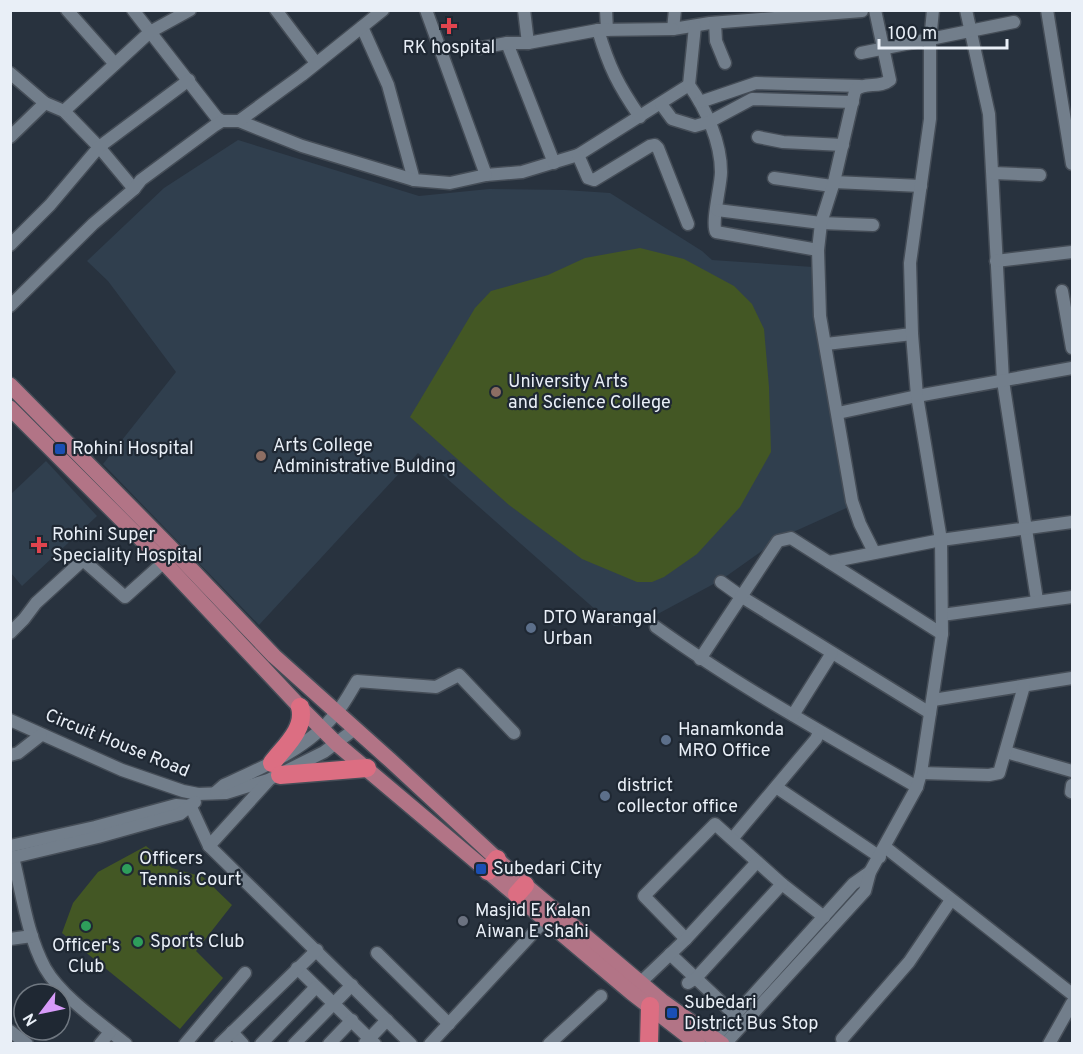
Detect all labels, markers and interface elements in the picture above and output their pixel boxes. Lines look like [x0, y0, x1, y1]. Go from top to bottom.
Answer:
scale bar [879, 12, 1006, 50]
marker: RK hospital [440, 17, 458, 35]
text: 100 m [888, 23, 937, 46]
place label: RK hospital [403, 37, 495, 60]
place label: University Arts and Science College [508, 371, 671, 415]
marker: University Arts and Science College [489, 385, 503, 399]
place label: Arts College Administrative Bulding [273, 435, 456, 479]
place label: Rohini Hospital [72, 438, 194, 461]
marker: Rohini Hospital [53, 442, 67, 456]
marker: Arts College Administrative Bulding [254, 449, 268, 463]
place label: Rohini Super Speciality Hospital [52, 524, 202, 568]
marker: Rohini Super Speciality Hospital [30, 536, 48, 554]
place label: DTO Warangal Urban [543, 607, 657, 651]
marker: DTO Warangal Urban [524, 621, 538, 635]
street label: Circuit House Road [41, 704, 193, 784]
place label: Hanamkonda MRO Office [678, 719, 784, 763]
marker: Hanamkonda MRO Office [659, 733, 673, 747]
place label: district collector office [617, 775, 738, 819]
marker: district collector office [598, 789, 612, 803]
place label: Officers Tennis Court [139, 848, 242, 892]
place label: Subedari City [493, 858, 602, 881]
marker: Officers Tennis Court [120, 862, 134, 876]
marker: Subedari City [474, 862, 488, 876]
place label: Masjid E Kalan Aiwan E Shahi [475, 900, 591, 944]
marker: Masjid E Kalan Aiwan E Shahi [456, 914, 470, 928]
marker: Officer's Club [79, 919, 93, 933]
place label: Sports Club [150, 931, 244, 954]
place label: Officer's Club [52, 935, 120, 979]
marker: Sports Club [131, 935, 145, 949]
north arrow [12, 982, 72, 1042]
place label: Subedari District Bus Stop [684, 992, 819, 1036]
marker: Subedari District Bus Stop [665, 1006, 679, 1020]
text: N [19, 1009, 43, 1029]

